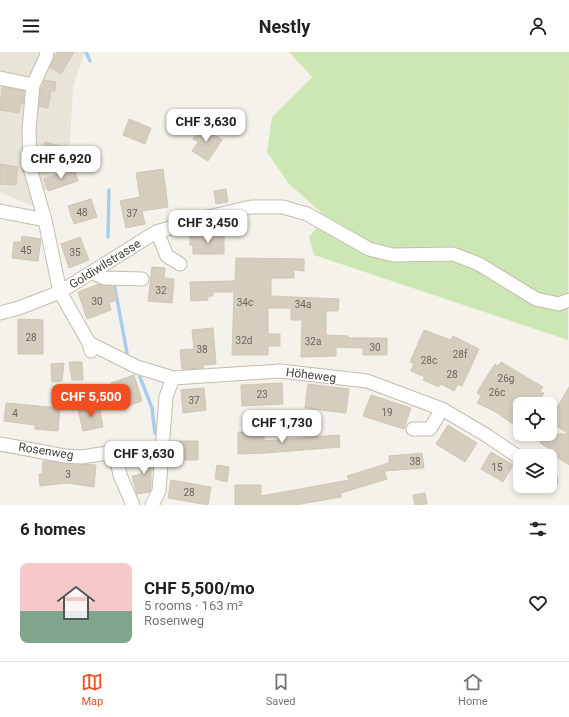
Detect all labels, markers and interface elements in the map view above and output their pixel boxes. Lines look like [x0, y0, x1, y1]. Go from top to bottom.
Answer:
icon: menu [20, 15, 42, 37]
icon: person [527, 15, 549, 37]
text: Nestly [259, 16, 310, 37]
pin: CHF 3,630 [160, 109, 252, 143]
text: CHF 3,630 [175, 114, 237, 129]
pin: CHF 6,920 [15, 146, 107, 180]
text: CHF 6,920 [30, 151, 92, 166]
house number: 48 [76, 207, 88, 218]
house number: 37 [126, 208, 138, 219]
pin: CHF 3,450 [162, 210, 254, 244]
text: CHF 3,450 [177, 215, 239, 230]
street label: Goldiwilstrasse [67, 236, 143, 292]
house number: 45 [20, 245, 32, 256]
house number: 35 [69, 247, 81, 258]
house number: 32 [155, 285, 167, 296]
house number: 30 [91, 296, 103, 307]
house number: 34c [237, 297, 253, 308]
house number: 34a [295, 299, 311, 310]
house number: 28 [25, 332, 37, 343]
house number: 32d [236, 335, 252, 346]
house number: 32a [305, 336, 321, 347]
house number: 30 [369, 342, 381, 353]
house number: 38 [196, 344, 208, 355]
house number: 28f [453, 349, 468, 360]
house number: 28c [421, 355, 437, 366]
street label: Höheweg [285, 365, 337, 385]
house number: 28 [446, 369, 458, 380]
house number: 26g [498, 373, 514, 384]
pin: CHF 5,500 [45, 384, 137, 418]
house number: 26c [489, 387, 505, 398]
text: CHF 5,500 [60, 389, 122, 404]
house number: 23 [256, 389, 268, 400]
house number: 37 [188, 395, 200, 406]
map controls [513, 397, 557, 493]
button: locate [513, 397, 557, 441]
house number: 19 [381, 407, 393, 418]
house number: 4 [12, 408, 18, 419]
pin: CHF 1,730 [236, 410, 328, 444]
text: CHF 1,730 [251, 415, 313, 430]
street label: Rosenweg [17, 440, 75, 462]
pin: CHF 3,630 [98, 441, 190, 475]
text: CHF 3,630 [113, 446, 175, 461]
button: layers [513, 449, 557, 493]
house number: 38 [409, 456, 421, 467]
house number: 15 [491, 462, 503, 473]
house number: 3 [65, 469, 71, 480]
house number: 28 [183, 487, 195, 498]
icon: filters [527, 518, 549, 540]
text: 6 homes [20, 519, 86, 539]
text: CHF 5,500/mo [144, 578, 255, 598]
icon: home [52, 579, 100, 627]
icon: heart [527, 592, 549, 614]
text: 5 rooms · 163 m² [144, 598, 243, 613]
text: Rosenweg [144, 613, 204, 628]
tab: Map [81, 671, 103, 708]
tab: Saved [266, 671, 296, 708]
tab: Home [458, 671, 488, 708]

